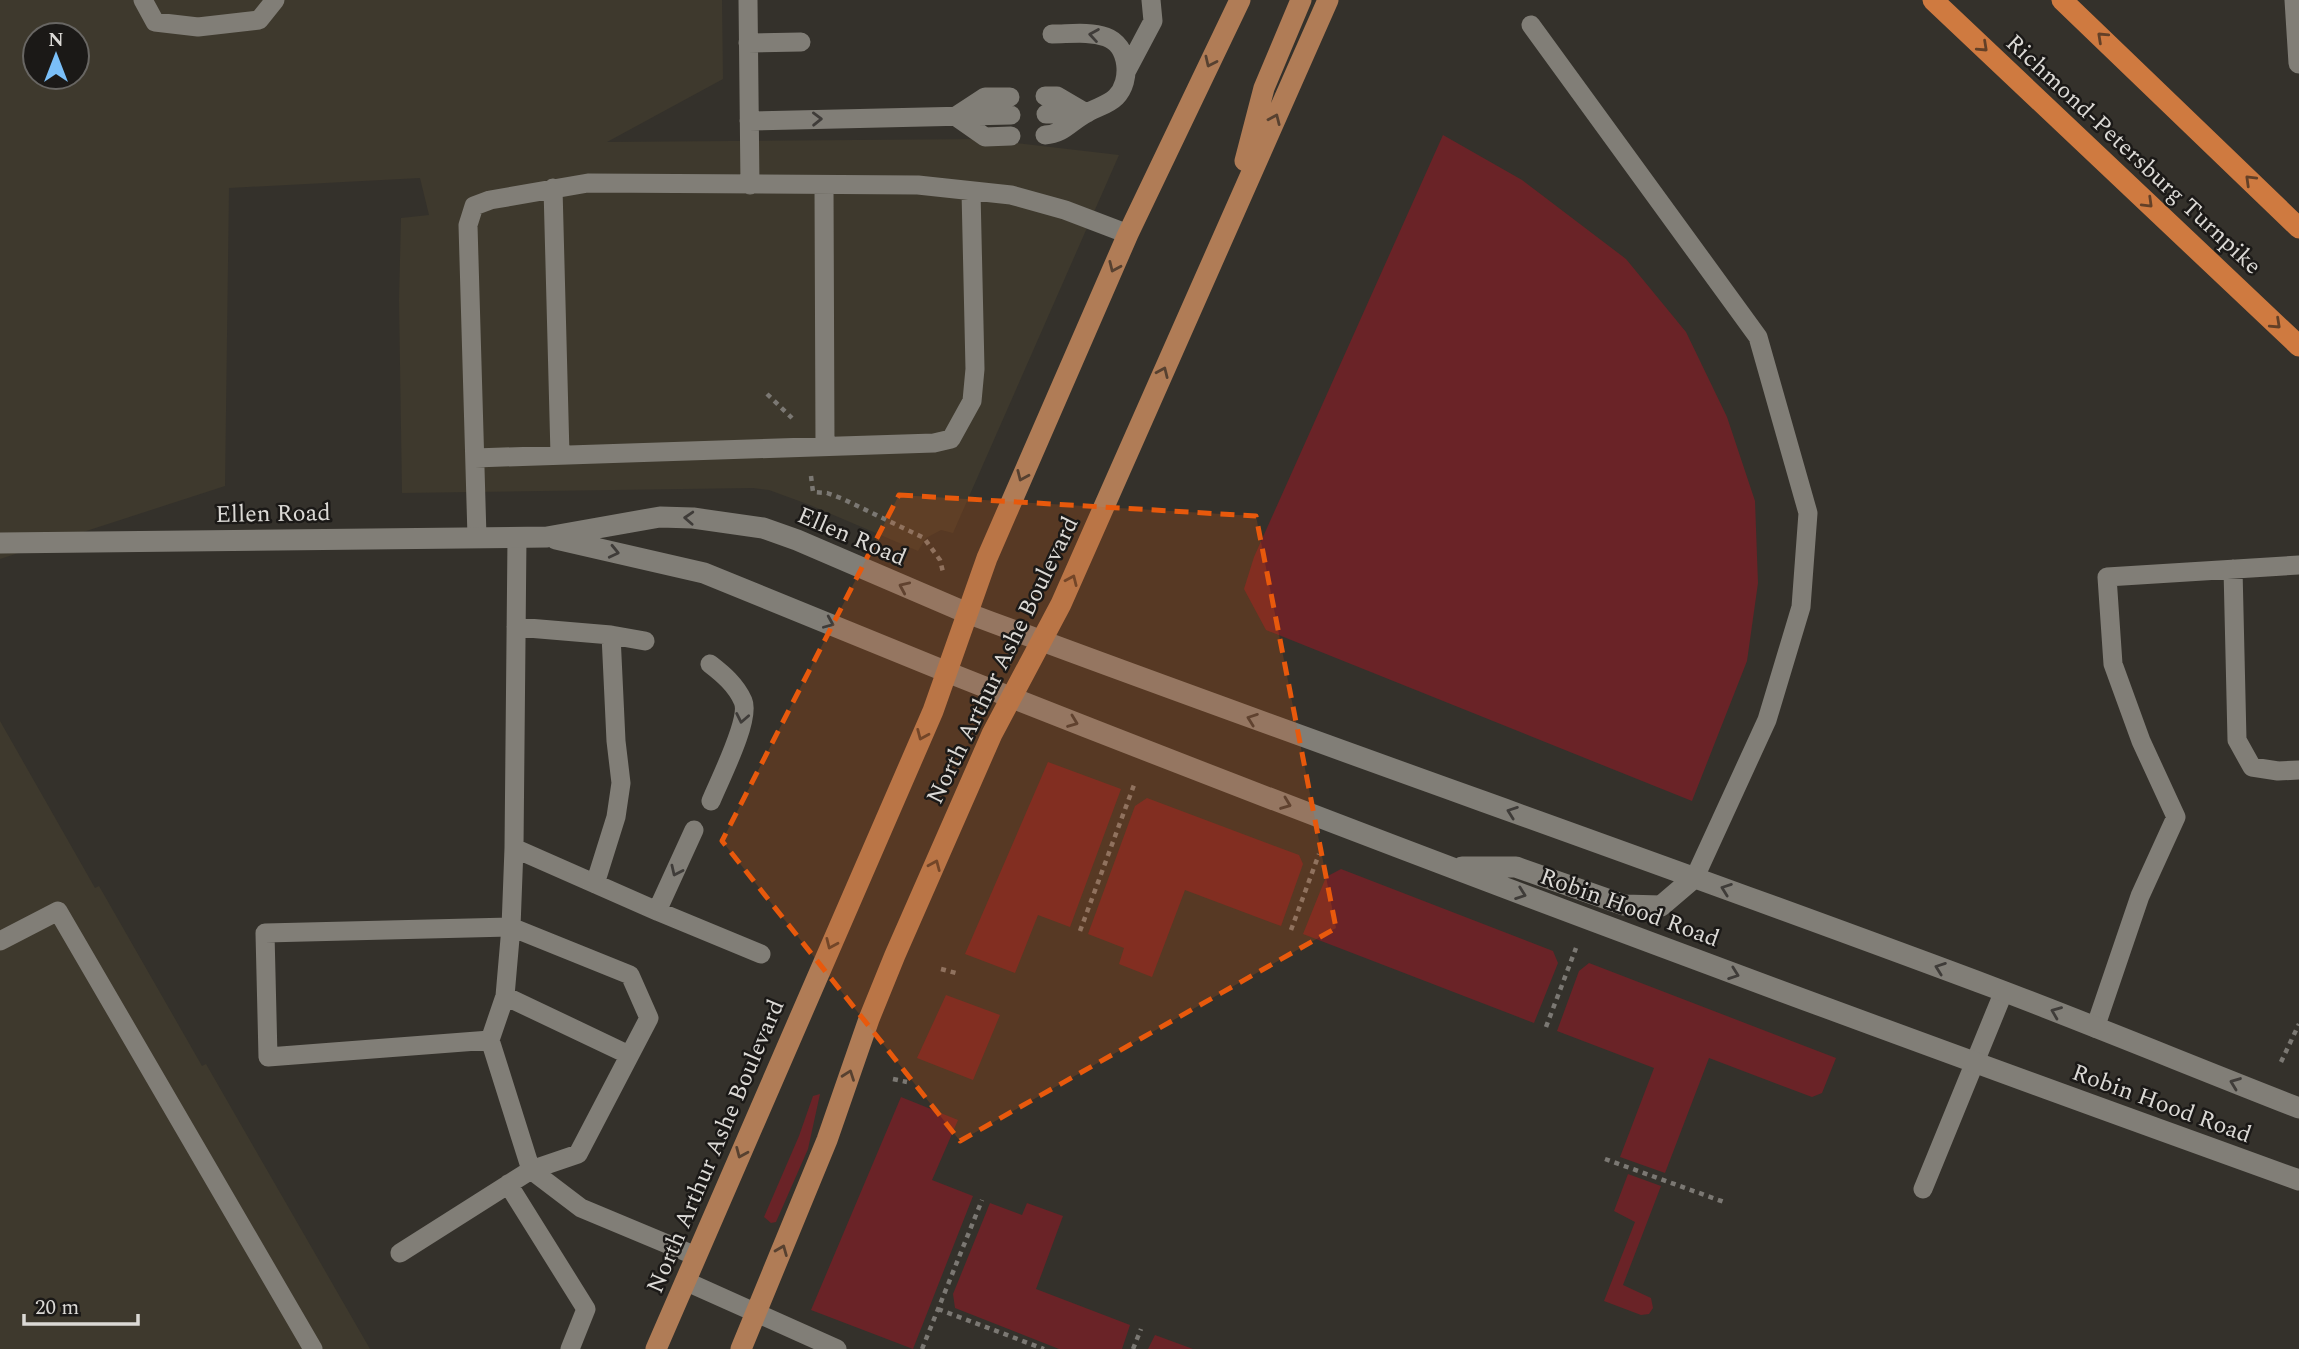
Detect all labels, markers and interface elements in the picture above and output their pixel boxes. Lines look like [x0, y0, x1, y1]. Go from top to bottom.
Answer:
north arrow [21, 21, 91, 91]
text: N [48, 26, 64, 55]
street label: Richmond-Petersburg Turnpike [1997, 26, 2270, 284]
one-way arrow [1088, 28, 1100, 43]
one-way arrow [2097, 33, 2110, 46]
one-way arrow [1975, 38, 1988, 51]
one-way arrow [1205, 55, 1219, 67]
one-way arrow [813, 111, 823, 127]
one-way arrow [1267, 114, 1281, 126]
one-way arrow [2245, 176, 2258, 189]
one-way arrow [2140, 194, 2153, 207]
one-way arrow [1108, 261, 1122, 273]
one-way arrow [2268, 316, 2281, 328]
one-way arrow [1155, 367, 1169, 379]
one-way arrow [1017, 469, 1031, 481]
street label: Ellen Road [215, 495, 331, 533]
street label: Ellen Road [791, 498, 912, 576]
street label: North Arthur Ashe Boulevard [917, 510, 1088, 810]
one-way arrow [683, 511, 694, 526]
one-way arrow [608, 544, 620, 559]
one-way arrow [1064, 575, 1078, 587]
one-way arrow [899, 581, 911, 595]
one-way arrow [823, 614, 835, 628]
one-way arrow [736, 712, 751, 724]
one-way arrow [1246, 713, 1258, 727]
one-way arrow [1067, 714, 1079, 728]
one-way arrow [916, 728, 930, 741]
one-way arrow [1279, 796, 1291, 810]
one-way arrow [1507, 806, 1519, 820]
one-way arrow [927, 859, 941, 872]
street label: Robin Hood Road [1535, 859, 1724, 957]
one-way arrow [670, 864, 684, 876]
one-way arrow [1721, 883, 1733, 897]
one-way arrow [1515, 886, 1527, 900]
one-way arrow [825, 937, 839, 949]
one-way arrow [1934, 962, 1946, 976]
one-way arrow [1728, 965, 1740, 979]
street label: North Arthur Ashe Boulevard [638, 994, 794, 1299]
one-way arrow [2051, 1007, 2063, 1021]
street label: Robin Hood Road [2067, 1055, 2256, 1153]
one-way arrow [841, 1070, 855, 1082]
one-way arrow [2230, 1077, 2242, 1091]
one-way arrow [735, 1145, 749, 1158]
one-way arrow [773, 1245, 787, 1257]
scale bar [24, 1282, 138, 1326]
text: 20 m [35, 1292, 79, 1324]

